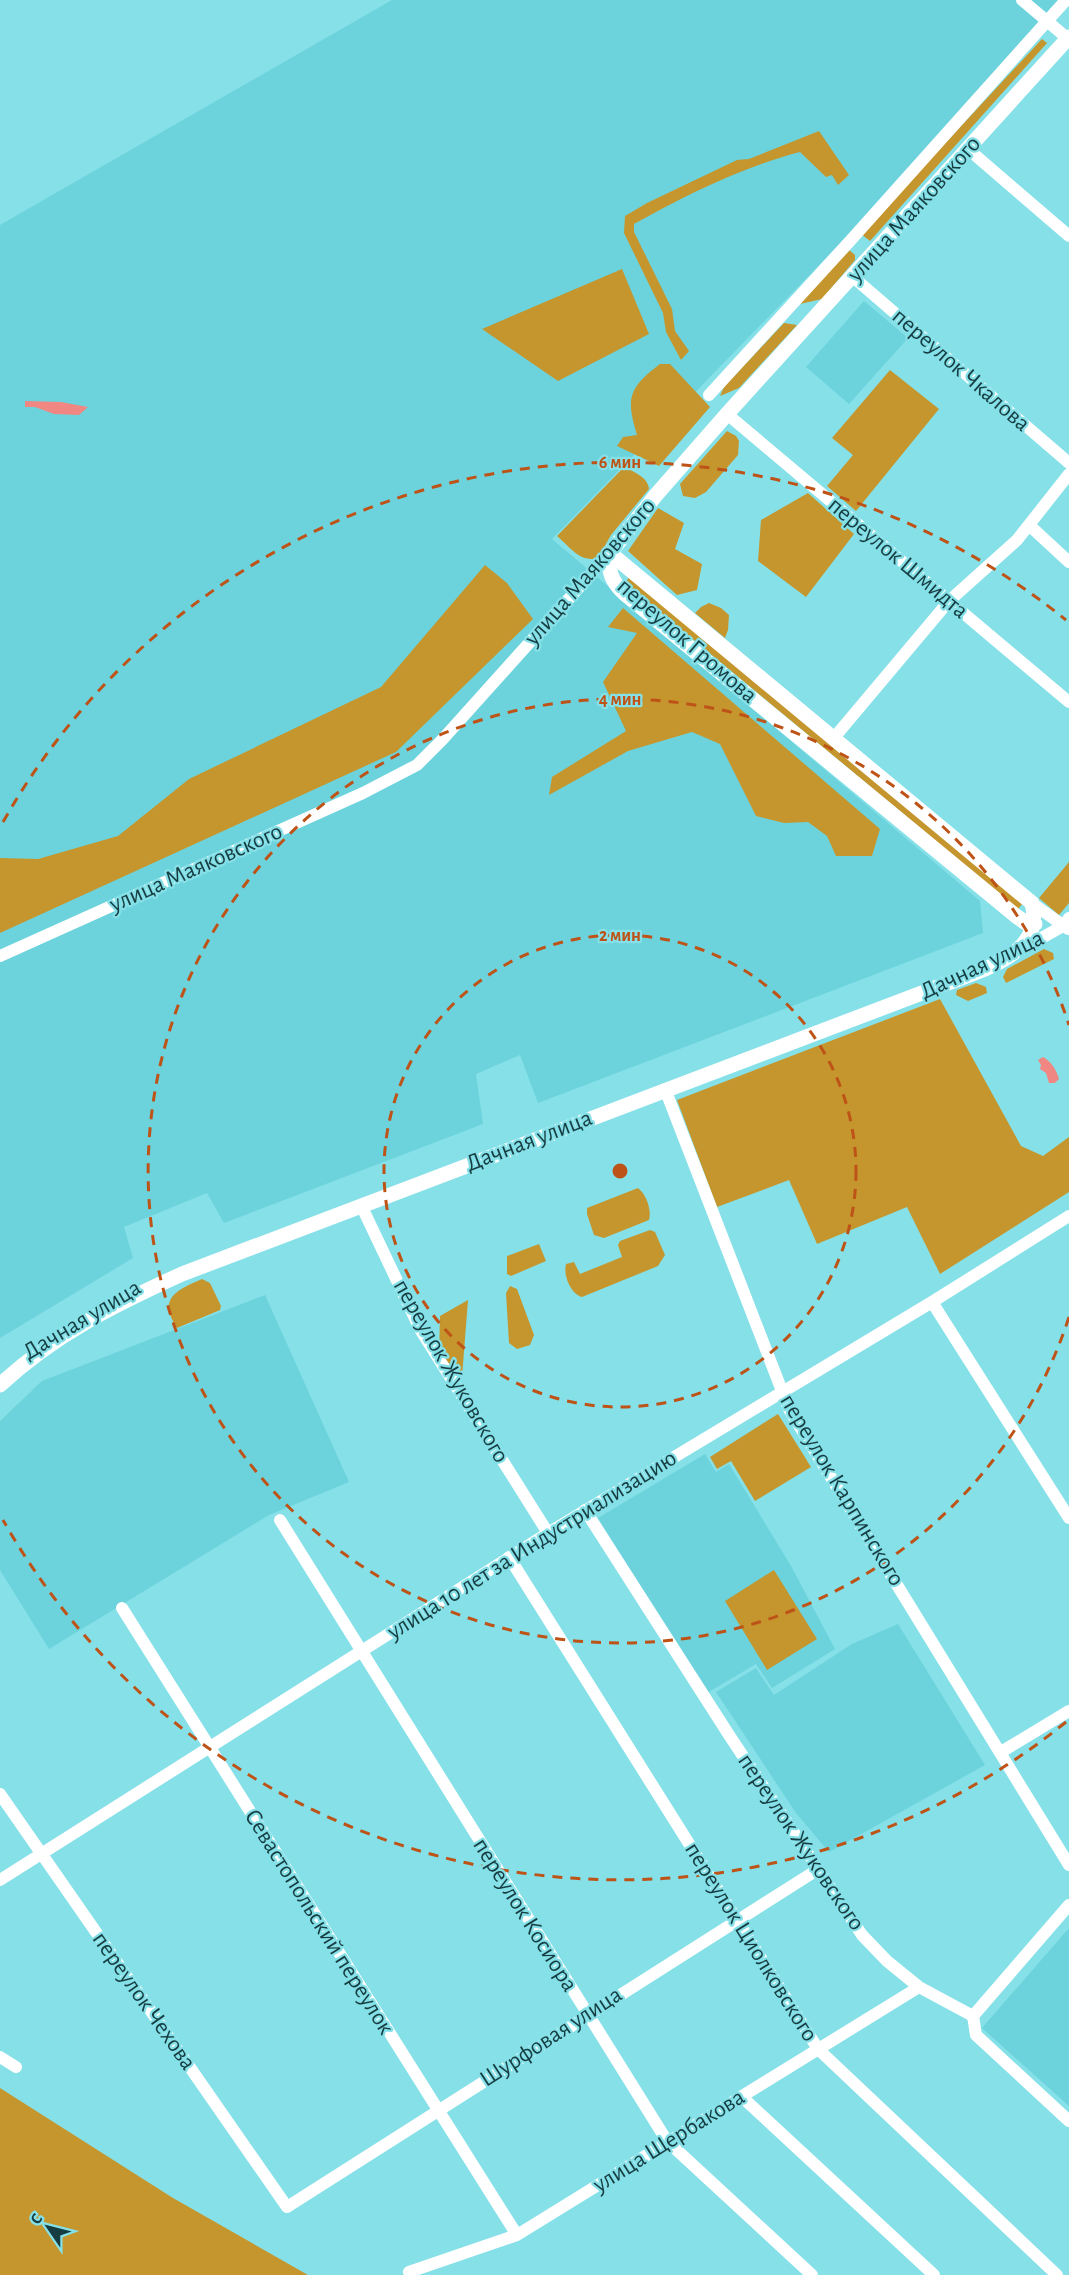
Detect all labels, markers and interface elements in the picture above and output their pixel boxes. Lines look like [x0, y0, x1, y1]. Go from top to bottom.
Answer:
street label: улица Маяковского [842, 132, 985, 287]
street label: переулок Чкалова [887, 304, 1035, 436]
text: 6 мин [599, 454, 641, 472]
street label: переулок Шмидта [823, 493, 973, 623]
street label: улица Маяковского [519, 494, 660, 651]
street label: переулок Громова [612, 574, 762, 708]
text: 4 мин [599, 691, 641, 709]
street label: улица Маяковского [105, 819, 286, 917]
street label: Дачная улица [917, 926, 1047, 1004]
text: 2 мин [599, 927, 641, 945]
street label: Дачная улица [462, 1106, 596, 1176]
centre of rings [610, 1161, 630, 1181]
street label: Дачная улица [19, 1275, 145, 1365]
street label: переулок Жуковского [389, 1275, 513, 1467]
street label: переулок Карпинского [775, 1390, 909, 1590]
street label: улица 10 лет за Индустриализацию [382, 1446, 681, 1645]
street label: переулок Жуковского [733, 1749, 869, 1935]
street label: Севастопольский переулок [240, 1805, 398, 2039]
street label: переулок Косиора [468, 1834, 582, 1996]
street label: переулок Циолковского [680, 1838, 822, 2046]
street label: переулок Чехова [88, 1928, 200, 2074]
street label: Шурфовая улица [476, 1982, 626, 2092]
street label: улица Щербакова [588, 2085, 749, 2198]
north arrow [18, 2197, 78, 2257]
text: С [27, 2211, 46, 2227]

